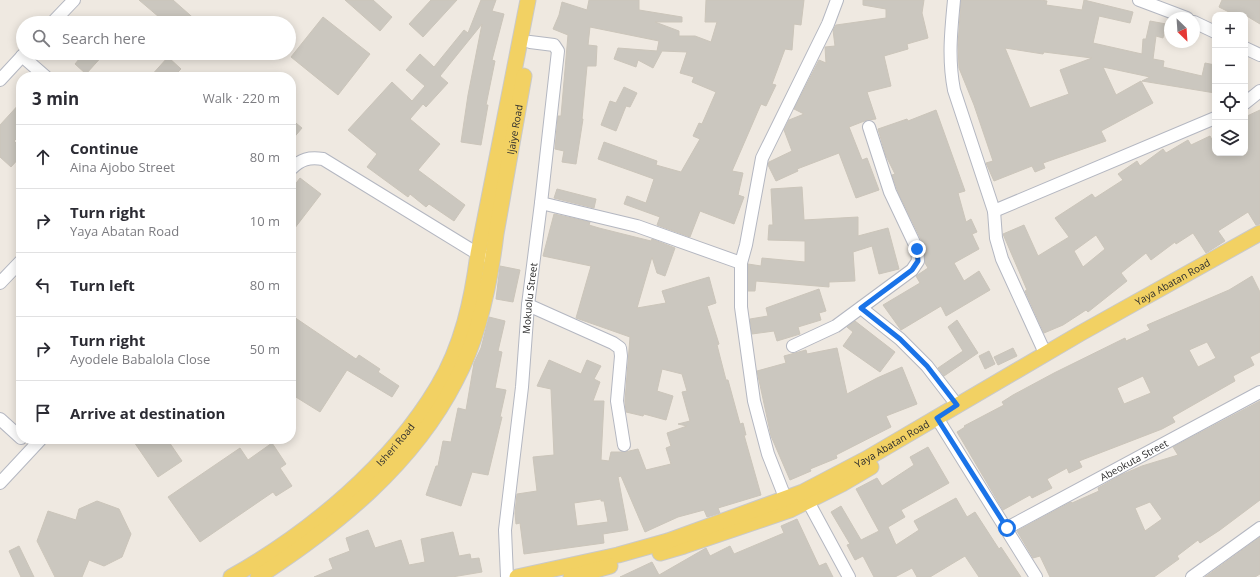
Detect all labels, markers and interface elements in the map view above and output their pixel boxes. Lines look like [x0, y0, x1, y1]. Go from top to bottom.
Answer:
north arrow [1164, 12, 1200, 48]
map controls [1212, 12, 1248, 156]
button: + [1212, 12, 1248, 48]
search box [16, 16, 296, 60]
icon: search [30, 27, 52, 49]
text: Search here [62, 28, 146, 48]
button: − [1212, 48, 1248, 84]
button: locate [1212, 84, 1248, 120]
text: 3 min [32, 87, 79, 110]
text: Walk · 220 m [203, 89, 280, 107]
street label: Ijaiye Road [503, 103, 526, 155]
button: layers [1212, 120, 1248, 156]
text: Continue [70, 138, 138, 158]
icon: ahead [32, 146, 54, 168]
text: 80 m [250, 148, 280, 166]
text: Aina Ajobo Street [70, 158, 175, 176]
text: Turn right [70, 202, 145, 222]
icon: right [32, 210, 54, 232]
text: 10 m [250, 212, 280, 230]
text: Yaya Abatan Road [70, 222, 179, 240]
route end [908, 240, 926, 258]
street label: Yaya Abatan Road [1132, 255, 1213, 309]
street label: Mokuolu Street [519, 261, 540, 335]
icon: left [32, 274, 54, 296]
text: Turn left [70, 275, 135, 295]
text: 80 m [250, 276, 280, 294]
text: Turn right [70, 330, 145, 350]
icon: right [32, 338, 54, 360]
text: 50 m [250, 340, 280, 358]
text: Ayodele Babalola Close [70, 350, 210, 368]
icon: arrive [32, 402, 54, 424]
text: Arrive at destination [70, 403, 225, 423]
street label: Yaya Abatan Road [852, 417, 932, 471]
street label: Isheri Road [373, 420, 418, 469]
street label: Abeokuta Street [1097, 436, 1171, 484]
route start [998, 519, 1016, 537]

